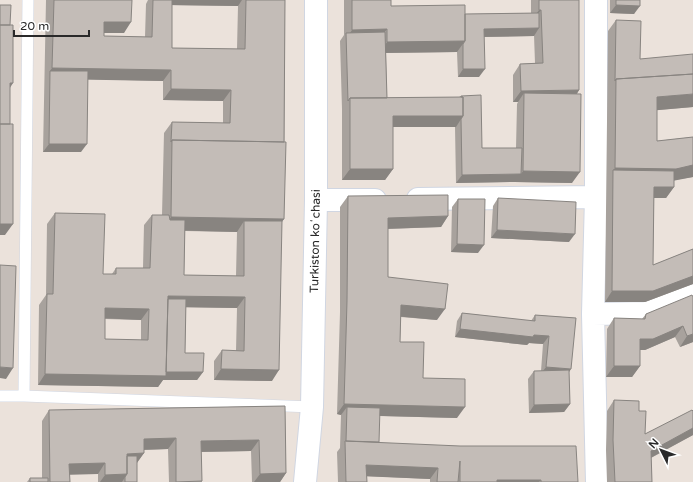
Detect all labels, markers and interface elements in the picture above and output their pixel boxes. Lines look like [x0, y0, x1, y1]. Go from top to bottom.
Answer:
scale bar [14, 12, 89, 38]
text: 20 m [20, 19, 49, 33]
street label: Turkiston koʻchasi [307, 189, 323, 293]
north arrow [641, 430, 681, 470]
text: N [646, 436, 662, 451]

